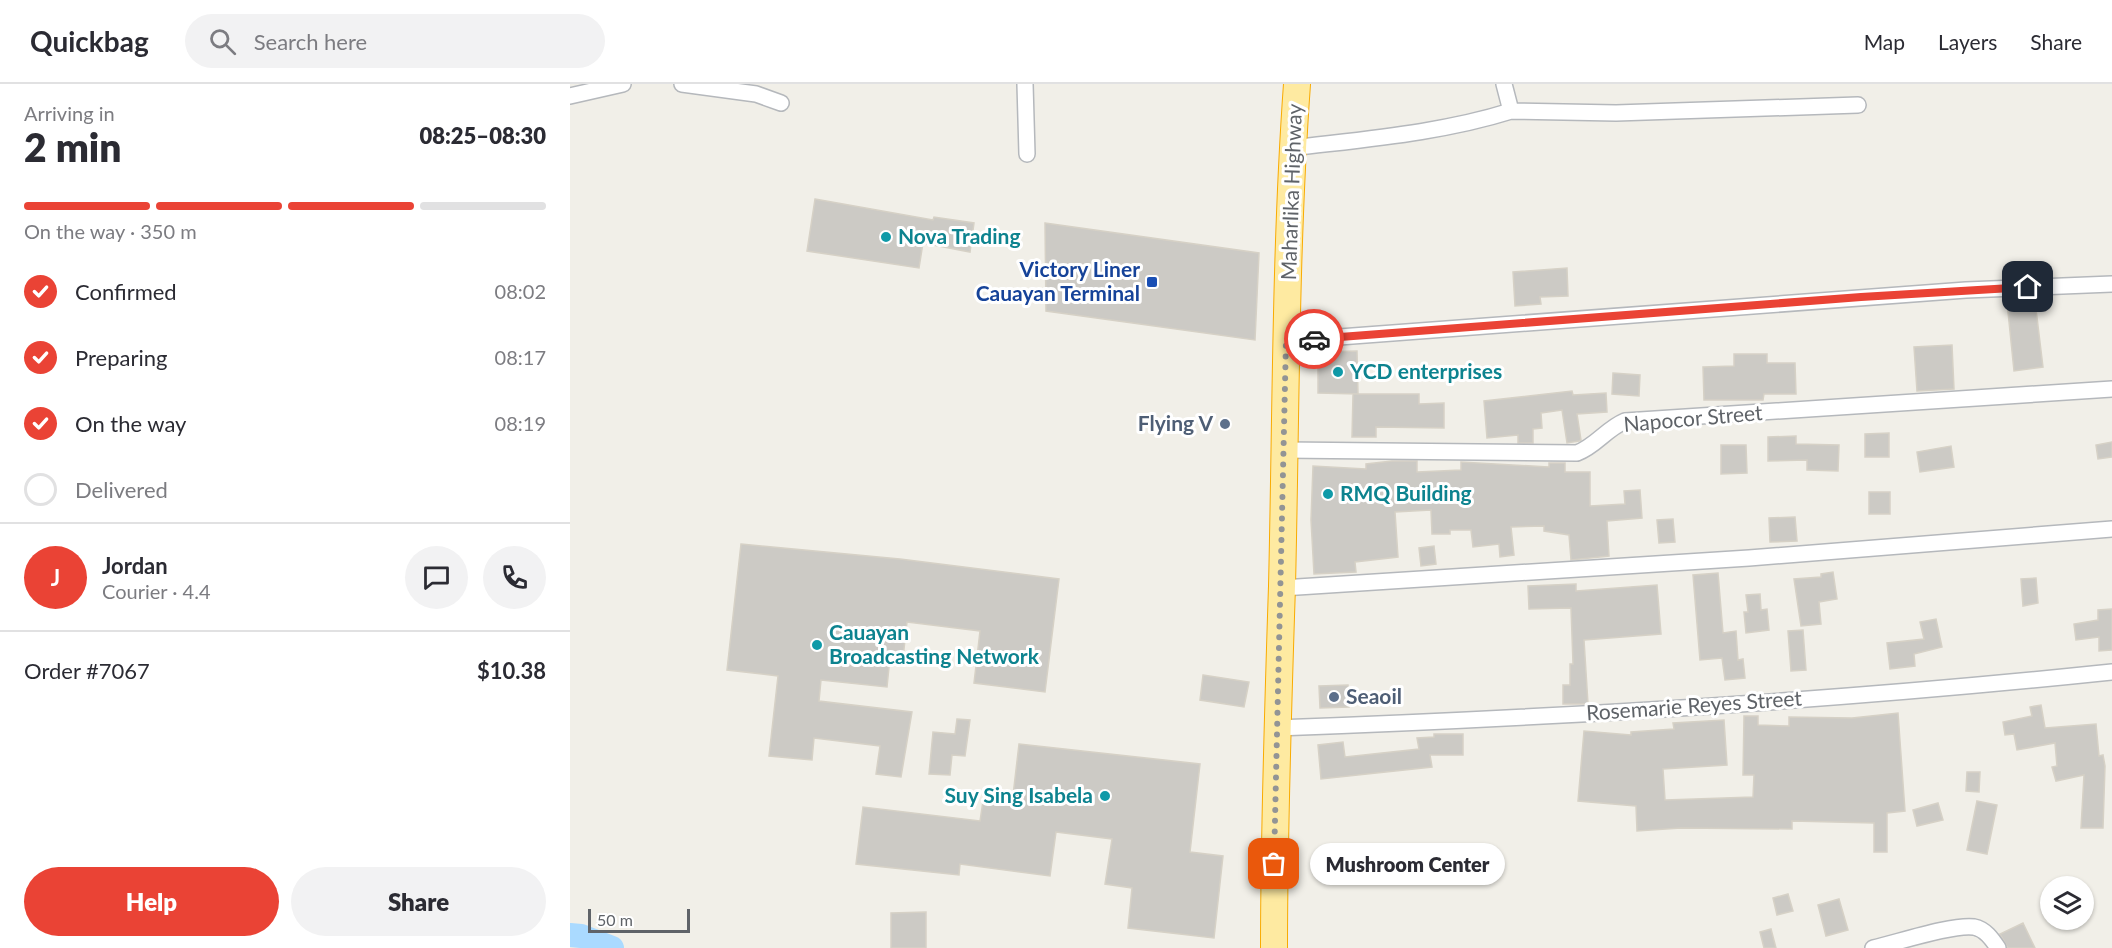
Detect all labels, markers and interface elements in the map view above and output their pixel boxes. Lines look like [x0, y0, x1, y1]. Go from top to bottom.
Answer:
search box [185, 14, 605, 68]
text: Quickbag [30, 24, 149, 58]
icon: search [206, 25, 239, 58]
text: Search here [254, 28, 367, 55]
text: Map [1864, 29, 1905, 54]
text: Layers [1938, 29, 1997, 54]
text: Share [2030, 29, 2082, 54]
text: Arriving in [24, 101, 115, 125]
street label: Maharlika Highway [1275, 103, 1306, 281]
text: 08:25–08:30 [420, 122, 546, 149]
text: 2 min [24, 124, 121, 170]
text: On the way · 350 m [24, 219, 197, 243]
place label: Nova Trading [898, 223, 1021, 248]
marker: Nova Trading [879, 230, 893, 244]
place label: Victory Liner Cauayan Terminal [976, 256, 1140, 305]
pin [2002, 261, 2053, 312]
icon: home [2011, 270, 2044, 303]
icon: check [24, 275, 57, 308]
marker: Victory Liner Cauayan Terminal [1145, 275, 1159, 289]
text: Confirmed [75, 278, 177, 305]
text: 08:02 [495, 279, 546, 303]
courier [1284, 309, 1344, 369]
icon: car [1298, 323, 1331, 356]
icon: check [24, 341, 57, 374]
text: Preparing [75, 344, 167, 371]
text: 08:17 [495, 345, 546, 369]
place label: YCD enterprises [1349, 358, 1502, 383]
marker: YCD enterprises [1331, 365, 1345, 379]
street label: Napocor Street [1622, 399, 1764, 436]
icon: check [24, 407, 57, 440]
text: On the way [75, 410, 186, 437]
place label: Flying V [1138, 410, 1213, 435]
text: 08:19 [495, 411, 546, 435]
marker: Flying V [1218, 417, 1232, 431]
text: Delivered [75, 476, 168, 503]
place label: RMQ Building [1340, 480, 1472, 505]
marker: RMQ Building [1321, 487, 1335, 501]
button: chat [405, 546, 468, 609]
button: phone [483, 546, 546, 609]
text: Jordan [102, 552, 168, 579]
text: J [51, 564, 60, 591]
text: Courier · 4.4 [102, 579, 211, 603]
place label: Cauayan Broadcasting Network [829, 619, 1040, 668]
marker: Cauayan Broadcasting Network [810, 638, 824, 652]
text: Order #7067 [24, 657, 150, 684]
text: $10.38 [477, 657, 546, 684]
place label: Seaoil [1346, 683, 1402, 708]
street label: Rosemarie Reyes Street [1585, 684, 1803, 725]
marker: Seaoil [1327, 690, 1341, 704]
place label: Suy Sing Isabela [944, 782, 1093, 807]
marker: Suy Sing Isabela [1098, 789, 1112, 803]
pin [1248, 838, 1299, 889]
callout: Mushroom Center [1310, 843, 1505, 885]
icon: bag [1257, 847, 1290, 880]
text: Mushroom Center [1326, 852, 1489, 876]
button: Help [24, 867, 279, 936]
button: Share [291, 867, 546, 936]
map controls [2040, 876, 2094, 930]
button: layers [2040, 876, 2094, 930]
scale bar [588, 906, 690, 934]
text: 50 m [597, 910, 633, 929]

